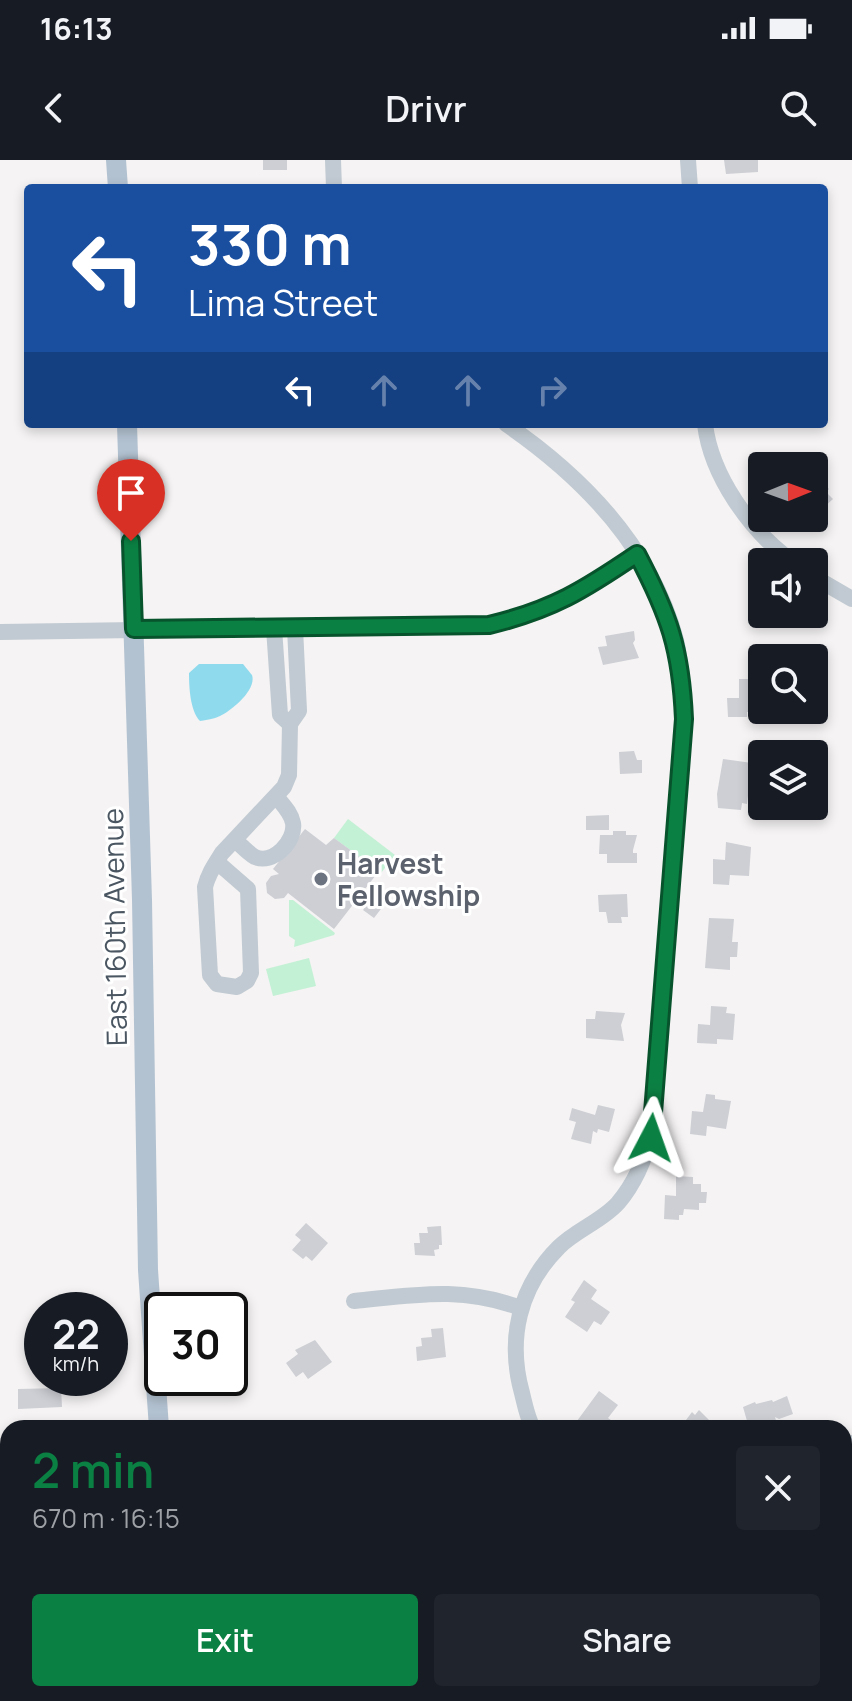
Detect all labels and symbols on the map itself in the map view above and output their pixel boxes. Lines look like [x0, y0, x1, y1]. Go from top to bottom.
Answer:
north arrow [748, 452, 828, 532]
pin [97, 459, 165, 541]
street label: East 160th Avenue [93, 808, 135, 1046]
place label: Harvest Fellowship [337, 844, 480, 914]
marker: Harvest Fellowship [312, 870, 330, 888]
position arrow [609, 1096, 693, 1180]
speed limit sign: 30 [144, 1292, 248, 1396]

